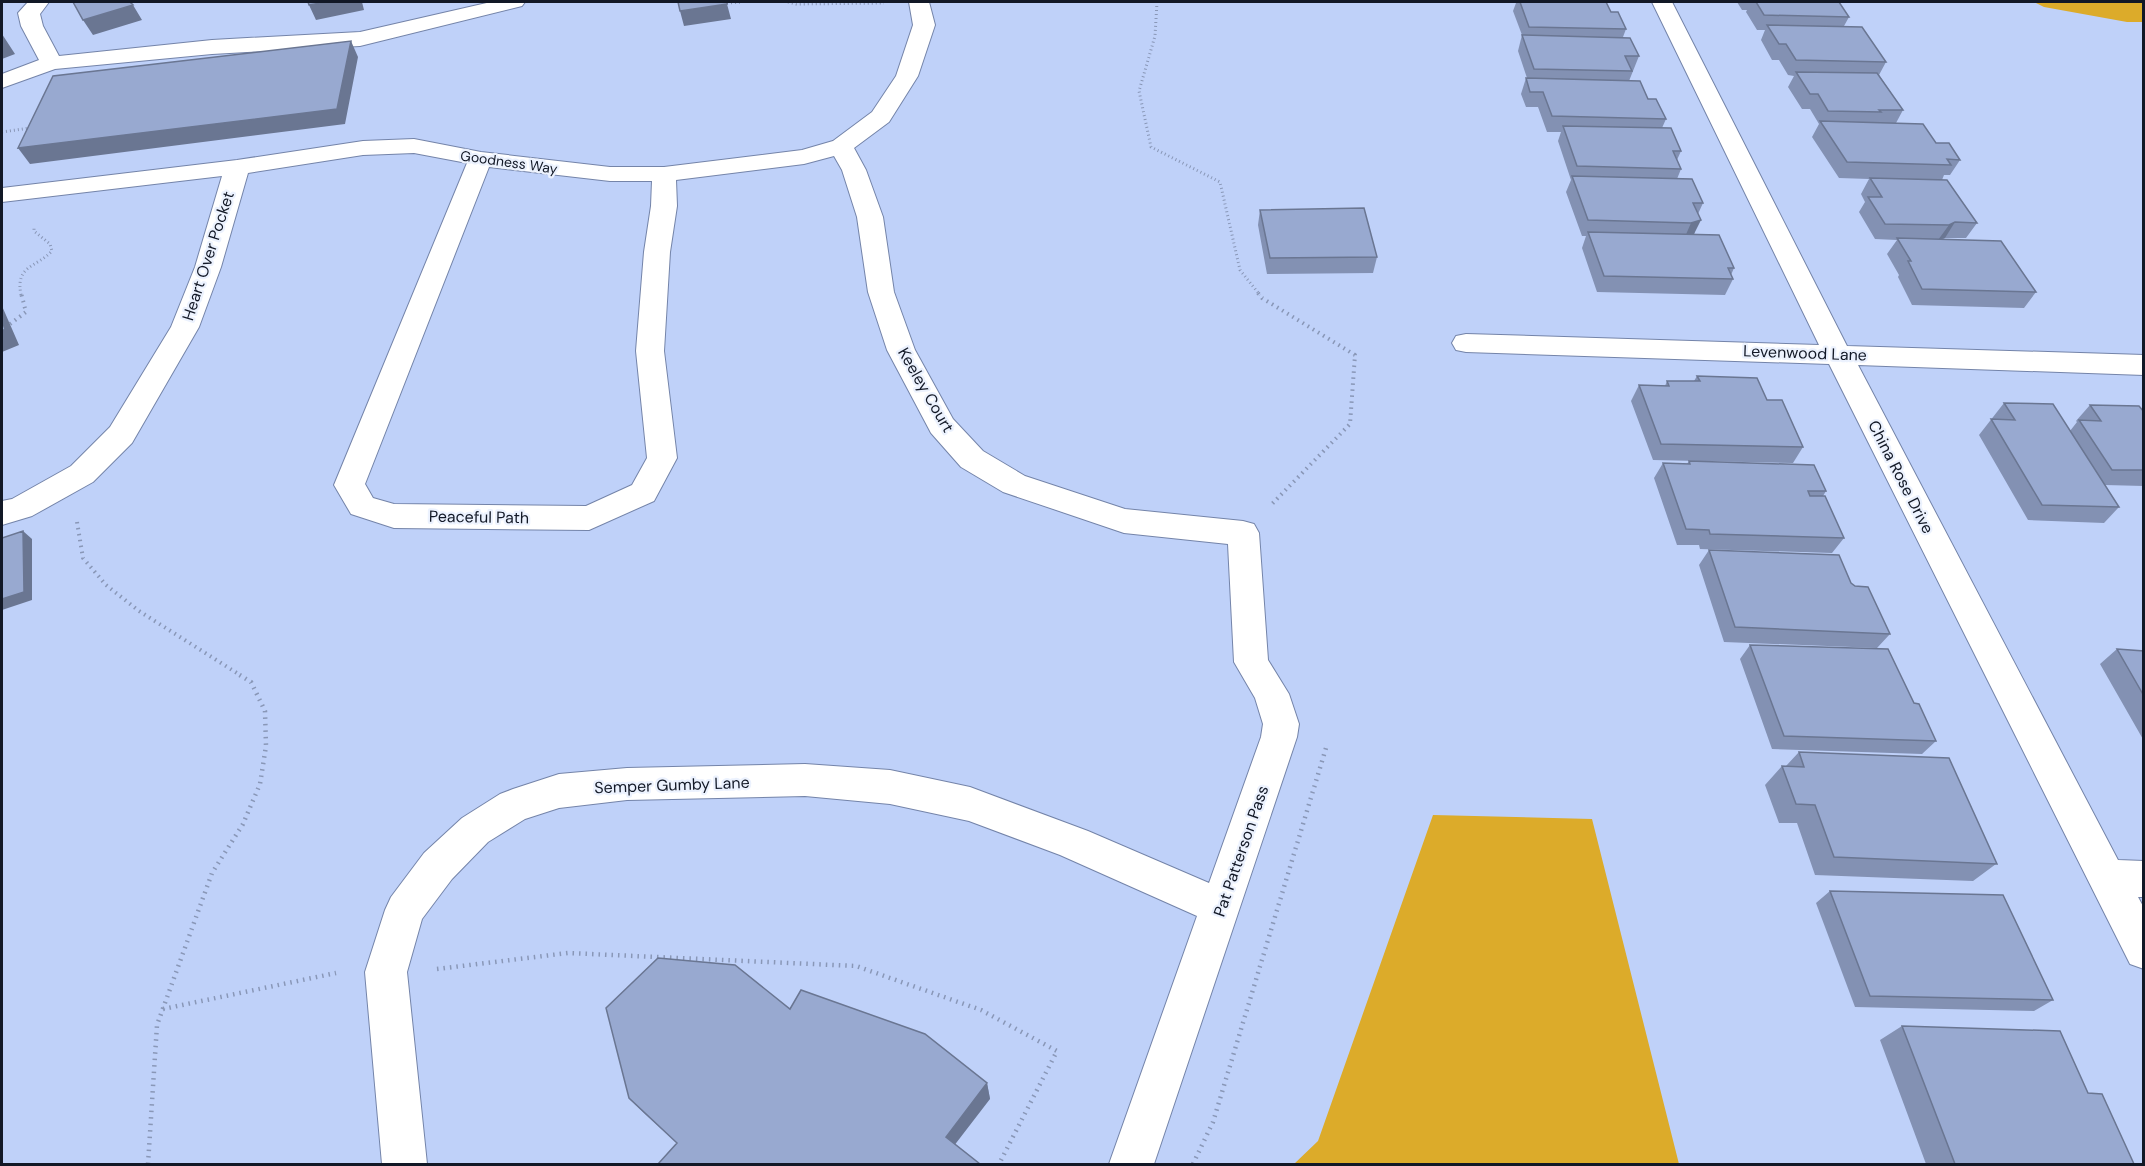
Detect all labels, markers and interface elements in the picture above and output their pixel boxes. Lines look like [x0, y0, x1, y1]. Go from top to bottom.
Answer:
street label: Goodness Way [459, 146, 559, 178]
street label: Heart Over Pocket [177, 189, 239, 323]
street label: Levenwood Lane [1743, 340, 1867, 366]
street label: Keeley Court [893, 344, 959, 436]
street label: China Rose Drive [1863, 417, 1939, 537]
street label: Peaceful Path [429, 506, 529, 528]
street label: Semper Gumby Lane [594, 772, 750, 798]
street label: Pat Patterson Pass [1209, 783, 1273, 919]

